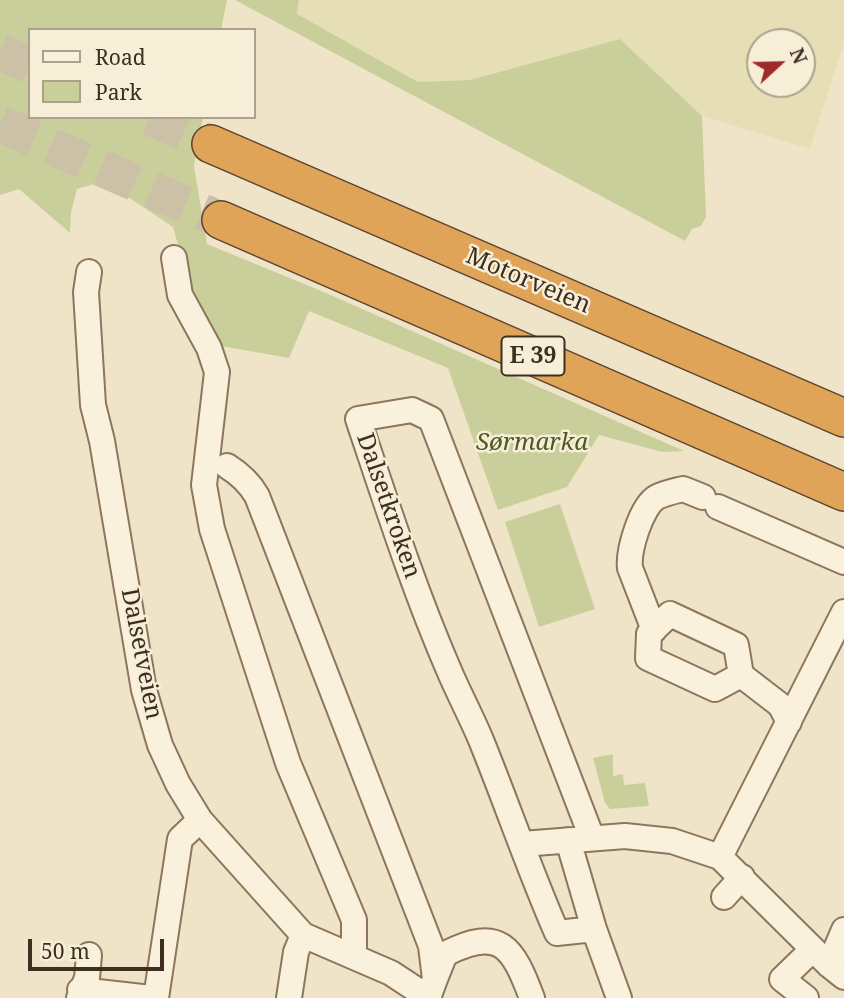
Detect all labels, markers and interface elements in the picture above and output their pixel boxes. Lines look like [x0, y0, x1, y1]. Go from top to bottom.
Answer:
legend [28, 28, 256, 119]
north arrow [746, 28, 816, 98]
text: Road [95, 43, 146, 71]
text: N [784, 44, 813, 68]
text: Park [95, 78, 142, 106]
street label: Motorveien [461, 242, 595, 320]
road number: E 39 [502, 336, 564, 376]
park label: Sørmarka [476, 429, 588, 457]
street label: Dalsetkroken [350, 430, 426, 582]
street label: Dalsetveien [114, 586, 168, 722]
scale bar [32, 925, 168, 969]
text: 50 m [41, 937, 90, 965]

